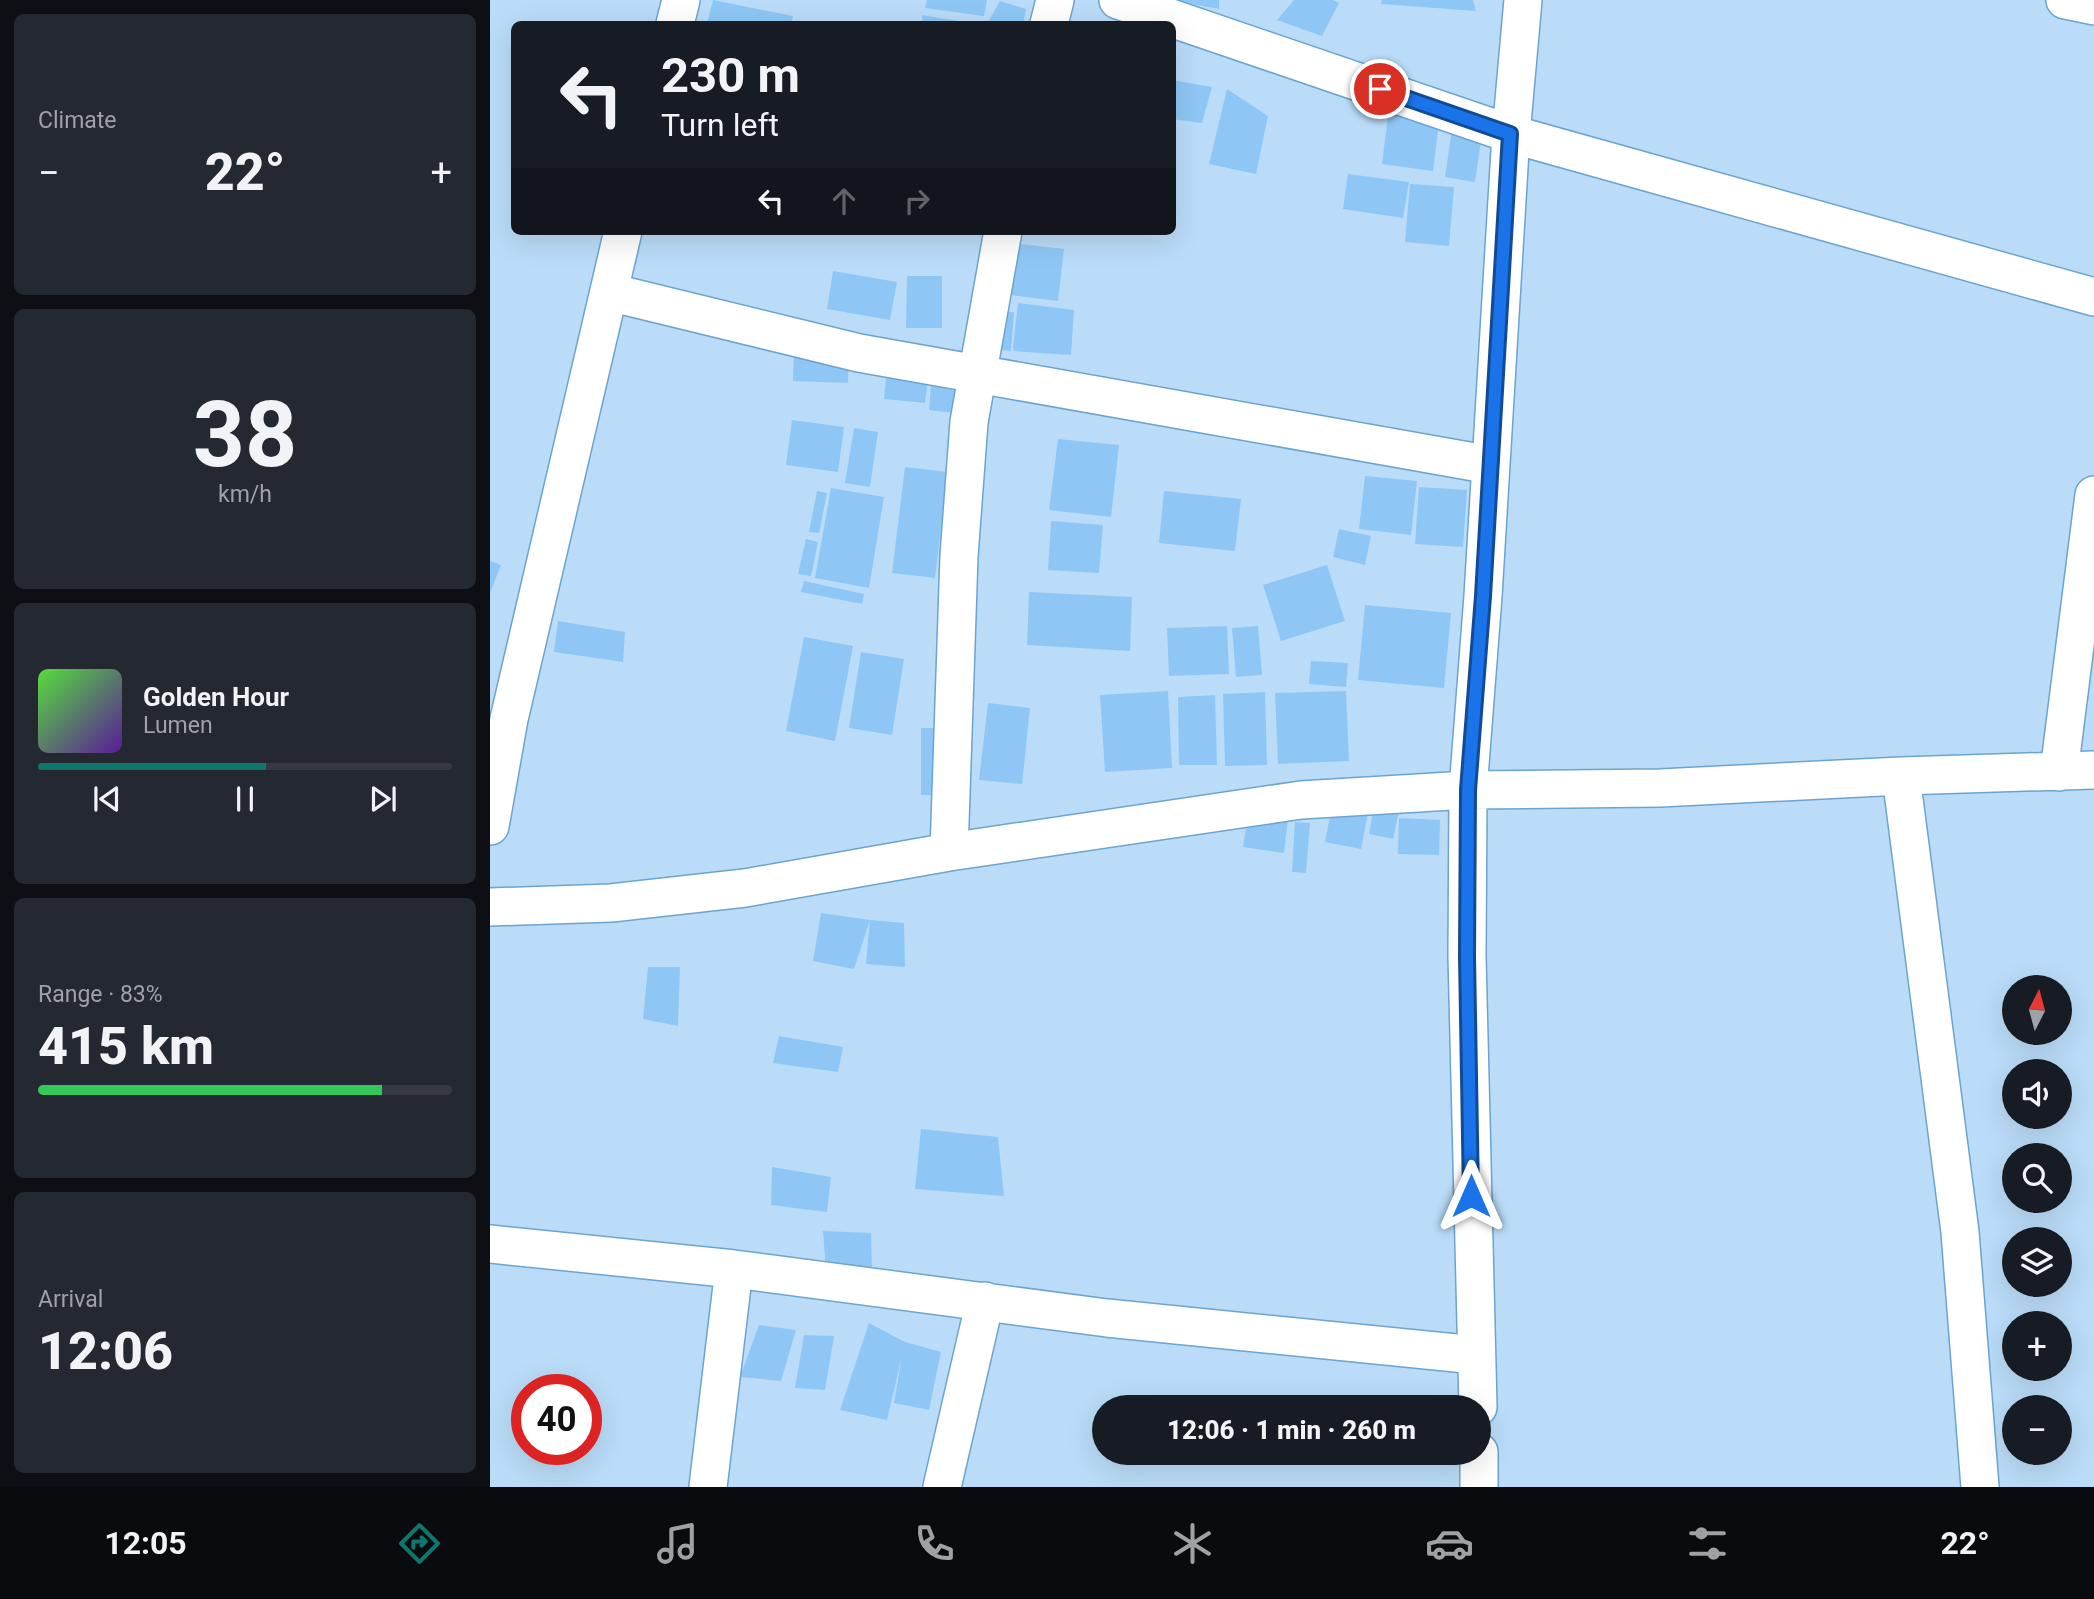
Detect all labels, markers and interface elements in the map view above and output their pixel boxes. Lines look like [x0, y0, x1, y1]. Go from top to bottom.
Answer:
text: 230 m [661, 47, 800, 104]
icon: left [546, 49, 637, 140]
pin [1350, 59, 1410, 119]
icon: arrive [1361, 70, 1399, 108]
text: Turn left [661, 106, 779, 144]
text: Climate [38, 107, 117, 134]
text: 22° [205, 142, 285, 203]
text: − [38, 151, 60, 195]
text: + [430, 151, 452, 195]
icon: left [752, 182, 790, 220]
icon: ahead [825, 182, 863, 220]
icon: right [898, 182, 936, 220]
text: 38 [193, 382, 297, 488]
text: km/h [218, 481, 272, 508]
text: Golden Hour [143, 682, 289, 712]
text: Lumen [143, 712, 213, 739]
icon: previous [88, 780, 126, 818]
icon: pause [226, 780, 264, 818]
icon: next [364, 780, 402, 818]
north arrow [2002, 975, 2072, 1045]
map controls [2002, 975, 2072, 1465]
text: Range · 83% [38, 981, 163, 1008]
text: 415 km [38, 1016, 214, 1077]
button: sound [2002, 1059, 2072, 1129]
button: search [2002, 1143, 2072, 1213]
position arrow [1434, 1159, 1508, 1233]
button: layers [2002, 1227, 2072, 1297]
text: Arrival [38, 1286, 103, 1313]
button: + [2002, 1311, 2072, 1381]
text: 12:06 [38, 1321, 173, 1382]
speed limit sign: 40 [511, 1374, 602, 1465]
button: − [2002, 1395, 2072, 1465]
text: 12:06 · 1 min · 260 m [1167, 1415, 1416, 1445]
icon: directions [395, 1519, 444, 1568]
icon: music [653, 1519, 702, 1568]
icon: phone [910, 1519, 959, 1568]
icon: climate [1168, 1519, 1217, 1568]
icon: car [1425, 1519, 1474, 1568]
icon: filters [1683, 1519, 1732, 1568]
text: 12:05 [104, 1524, 187, 1562]
text: 22° [1940, 1524, 1990, 1562]

